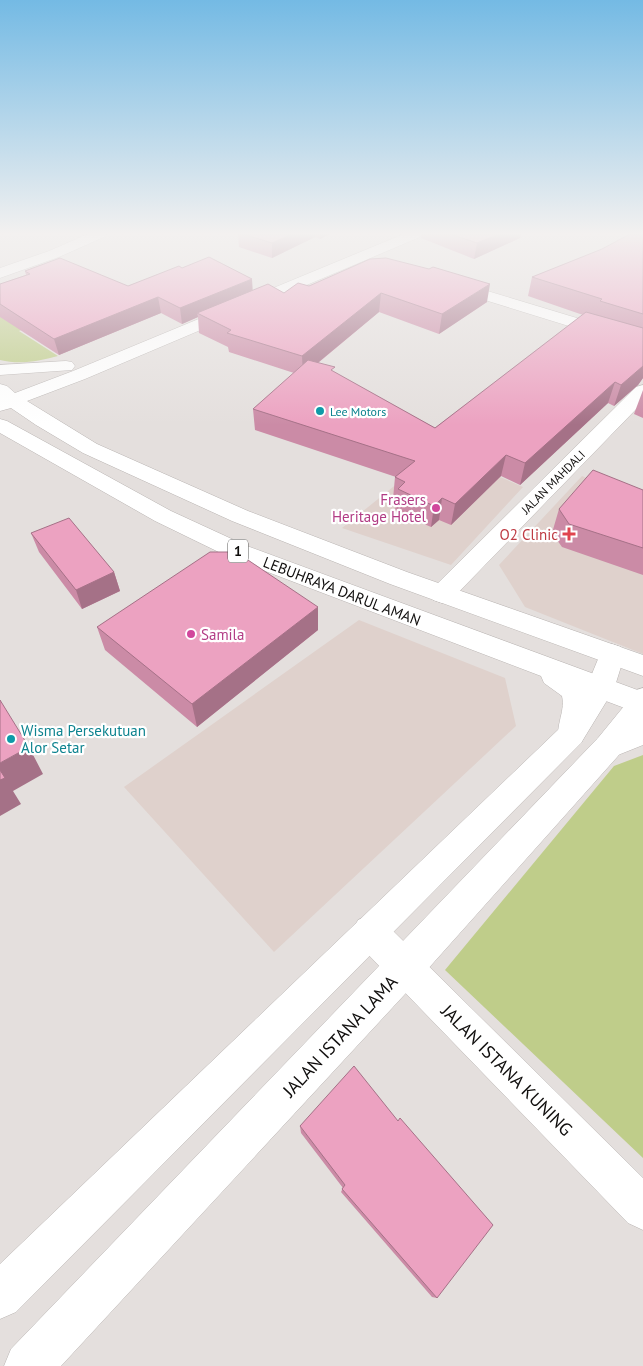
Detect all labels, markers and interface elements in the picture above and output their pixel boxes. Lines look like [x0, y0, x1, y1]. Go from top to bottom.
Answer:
place label: Lee Motors [330, 404, 386, 419]
marker: Lee Motors [314, 405, 326, 417]
street label: JALAN MAHDALI [517, 447, 588, 518]
place label: Frasers Heritage Hotel [332, 490, 427, 526]
marker: Frasers Heritage Hotel [430, 502, 442, 514]
place label: O2 Clinic [500, 525, 558, 544]
marker: O2 Clinic [562, 527, 576, 541]
road number: 1 [228, 540, 248, 562]
street label: LEBUHRAYA DARUL AMAN [261, 552, 423, 630]
place label: Samila [201, 625, 244, 644]
marker: Samila [185, 628, 197, 640]
place label: Wisma Persekutuan Alor Setar [21, 721, 146, 757]
marker: Wisma Persekutuan Alor Setar [5, 733, 17, 745]
street label: JALAN ISTANA LAMA [277, 970, 403, 1102]
street label: JALAN ISTANA KUNING [436, 999, 578, 1141]

